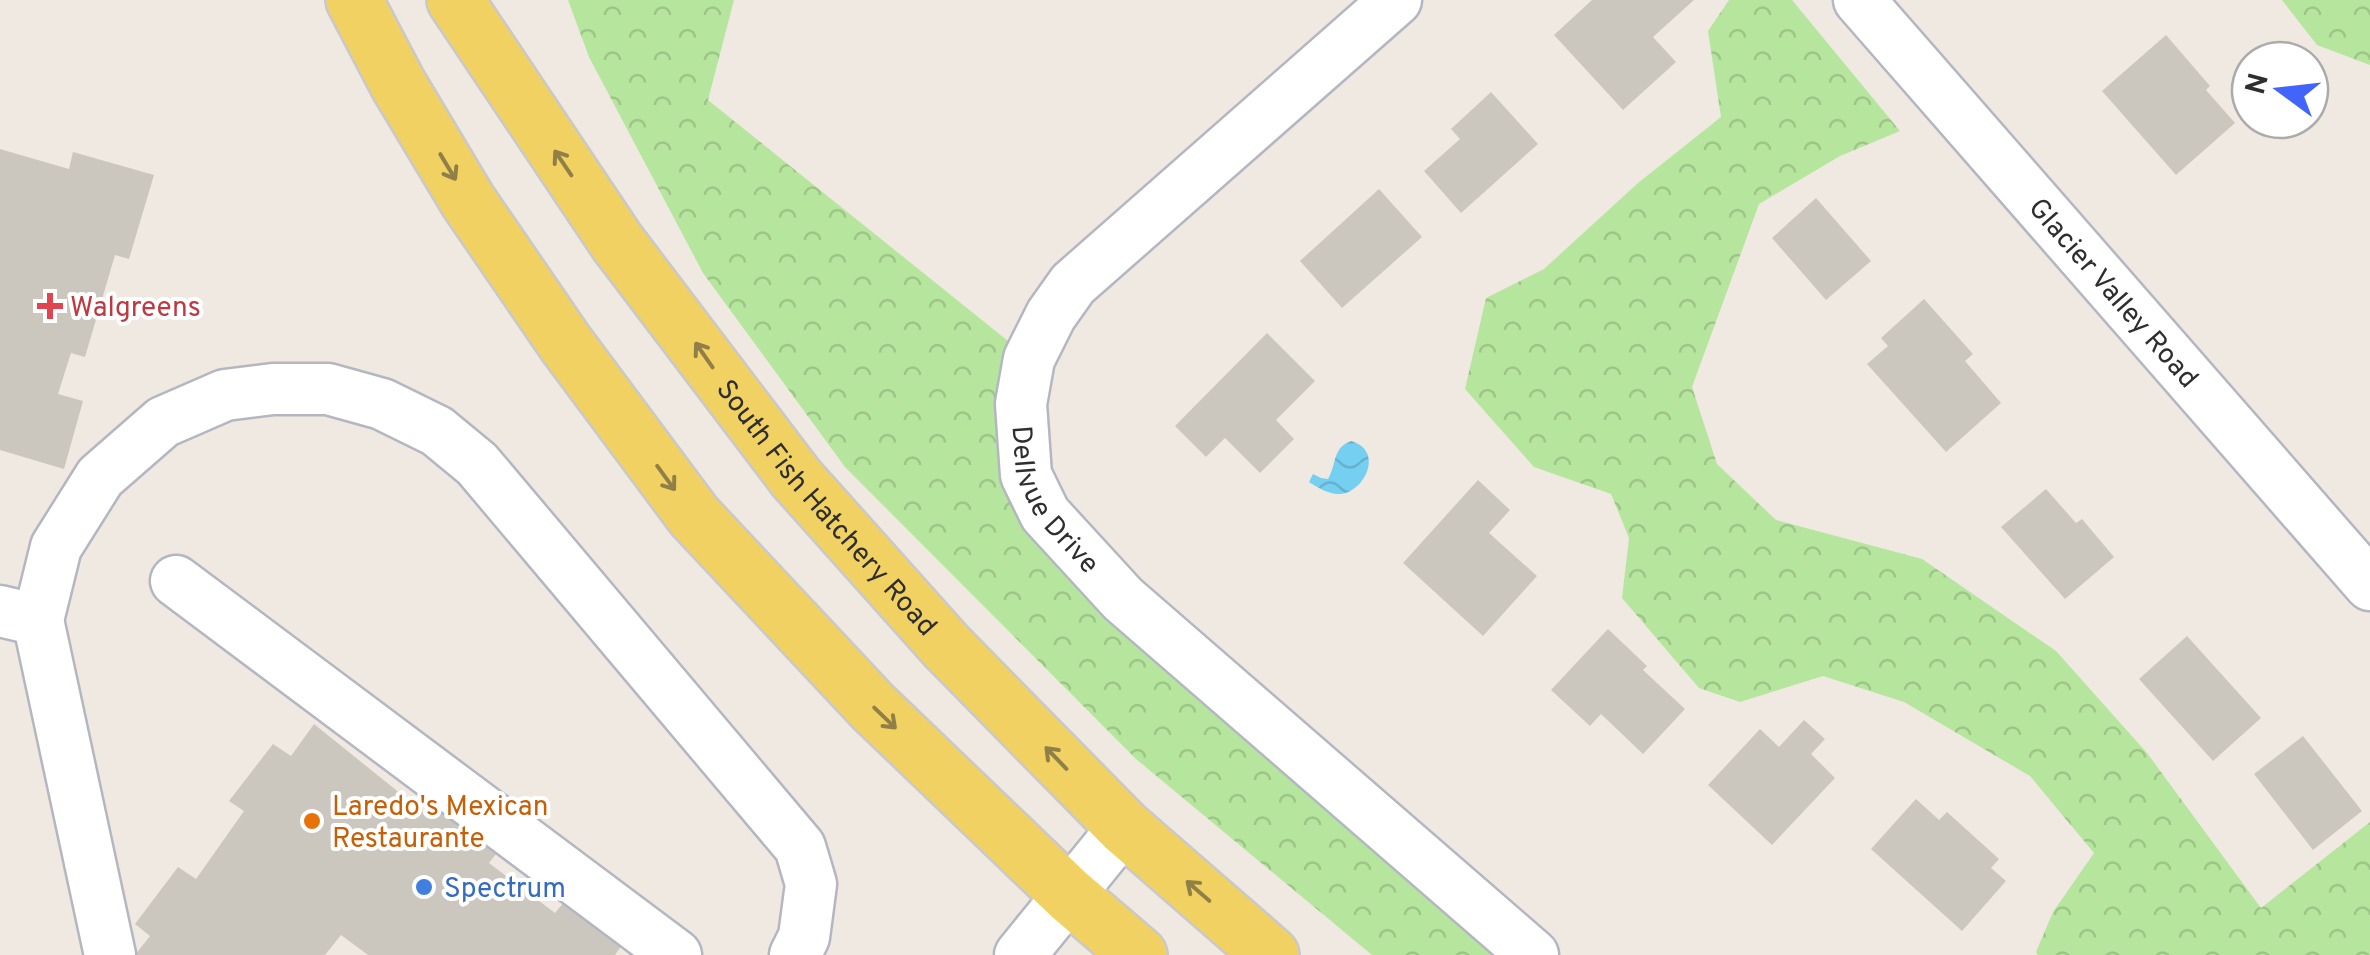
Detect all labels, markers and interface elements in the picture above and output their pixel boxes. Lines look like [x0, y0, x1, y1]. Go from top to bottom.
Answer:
north arrow [2230, 40, 2330, 140]
text: N [2239, 70, 2279, 99]
one-way arrow [553, 149, 574, 177]
one-way arrow [438, 152, 458, 181]
street label: Glacier Valley Road [2019, 192, 2205, 397]
place label: Walgreens [70, 291, 201, 327]
marker: Walgreens [39, 295, 61, 317]
one-way arrow [694, 342, 715, 370]
street label: South Fish Hatchery Road [707, 373, 944, 645]
street label: Dellvue Drive [1002, 425, 1106, 583]
one-way arrow [655, 464, 676, 491]
one-way arrow [872, 706, 896, 730]
one-way arrow [1044, 746, 1068, 770]
place label: Laredo's Mexican Restaurante [332, 790, 549, 858]
marker: Laredo's Mexican Restaurante [301, 810, 323, 832]
place label: Spectrum [444, 872, 566, 908]
marker: Spectrum [413, 876, 435, 898]
one-way arrow [1185, 881, 1211, 903]

